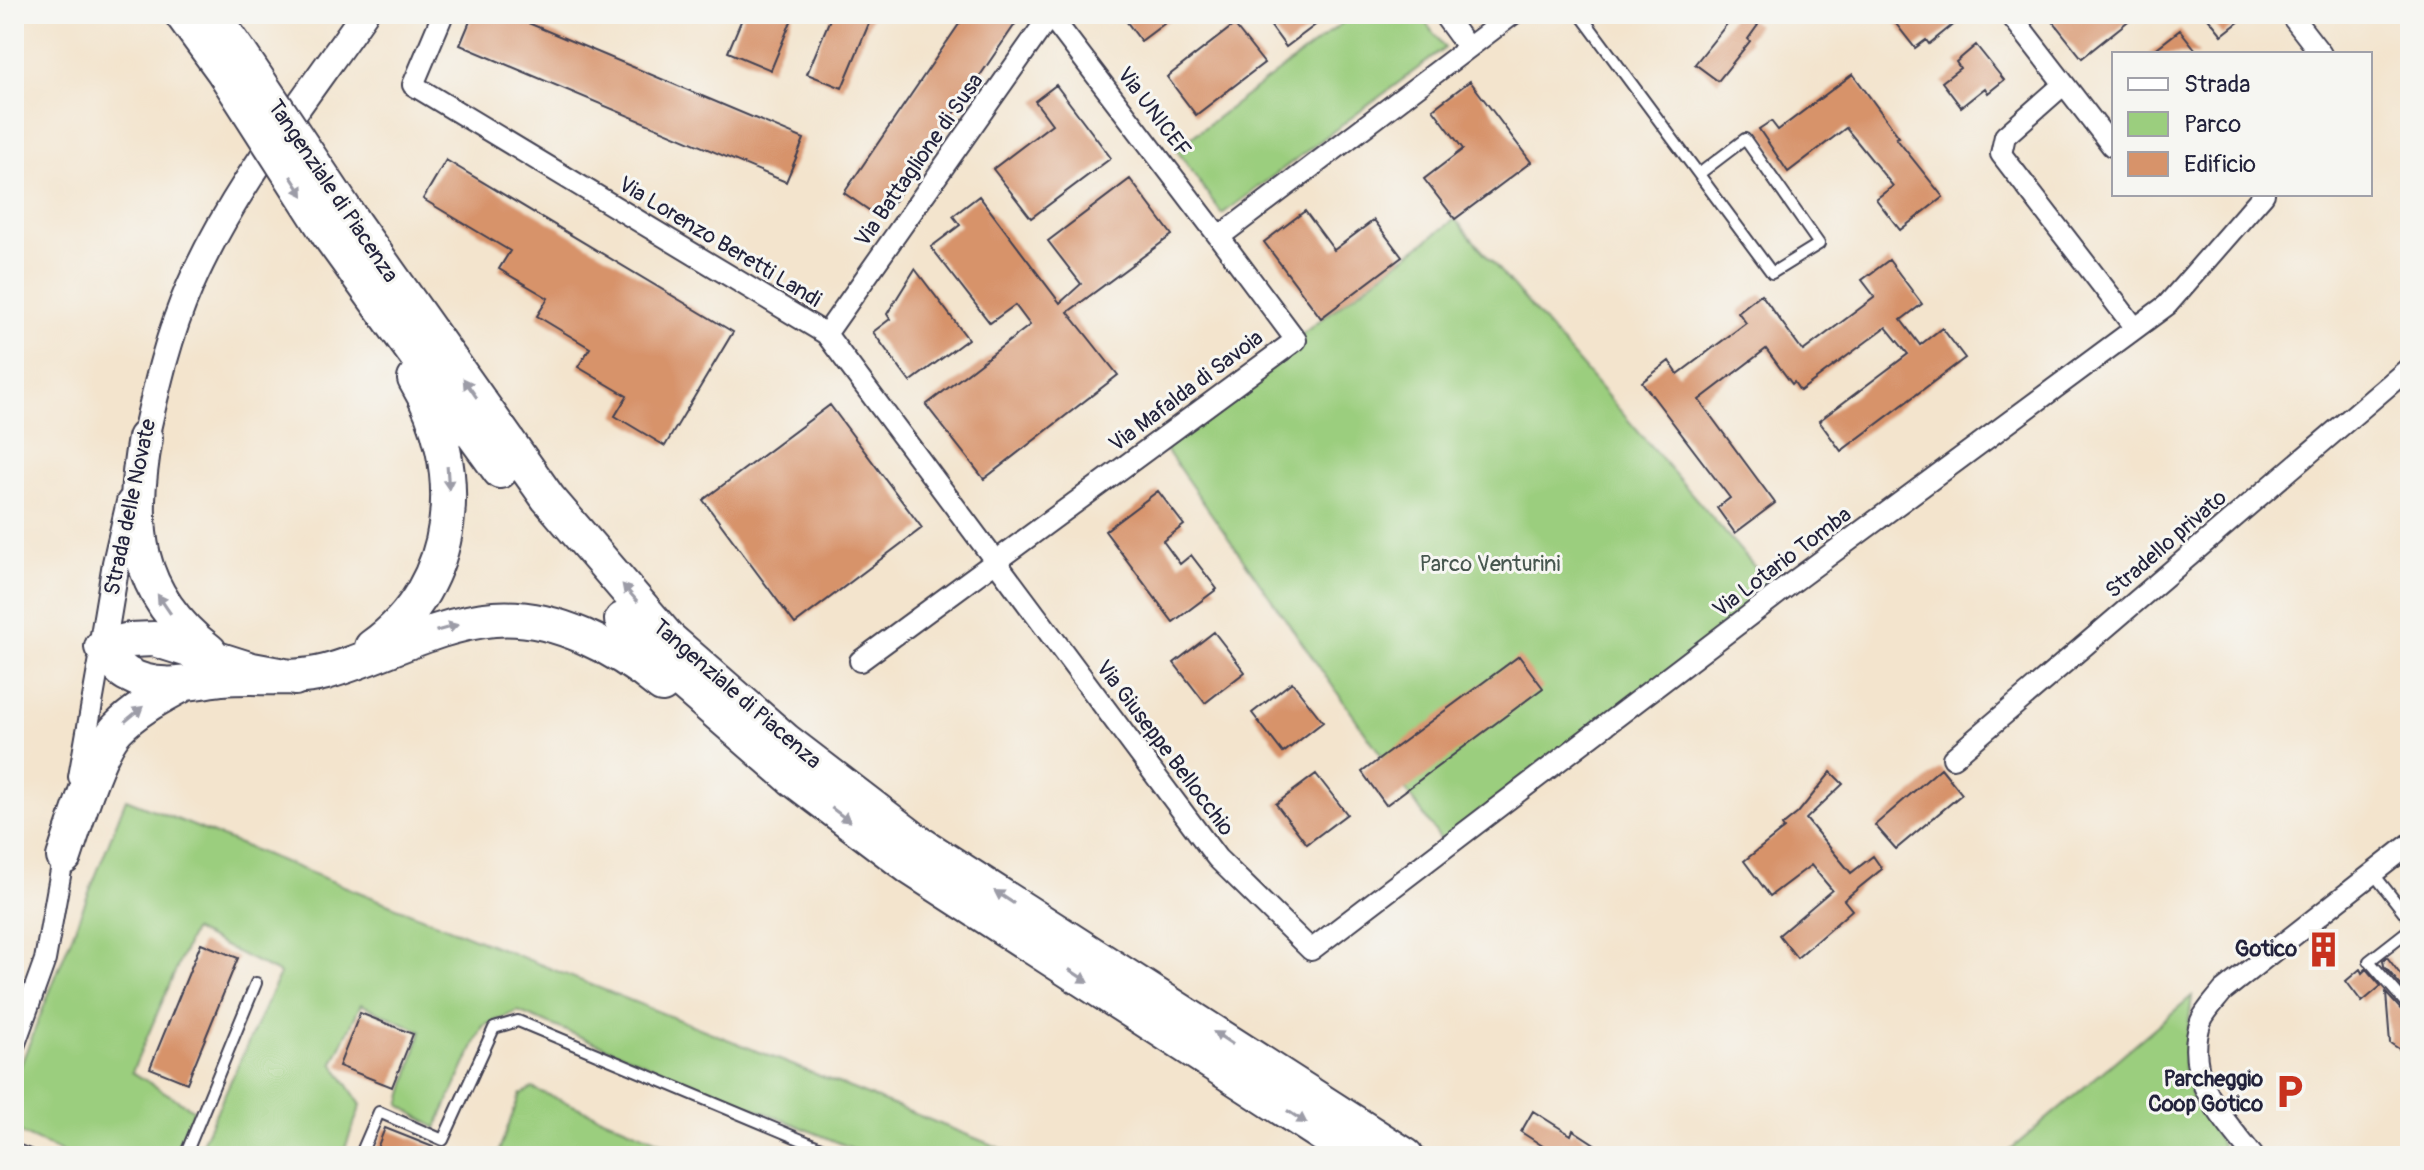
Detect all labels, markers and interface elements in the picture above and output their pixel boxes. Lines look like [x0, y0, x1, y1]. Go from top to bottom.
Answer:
legend [2112, 52, 2372, 196]
street label: Via UNICEF [1111, 61, 1197, 163]
street label: Via Battaglione di Susa [849, 68, 989, 252]
text: Strada [2184, 70, 2250, 99]
street label: Tangenziale di Piacenza [261, 94, 405, 288]
text: Parco [2184, 110, 2241, 139]
text: Edificio [2184, 150, 2256, 179]
street label: Via Lorenzo Beretti Landi [613, 170, 827, 314]
one-way arrow [290, 175, 304, 197]
street label: Via Mafalda di Savoia [1103, 324, 1269, 458]
one-way arrow [463, 378, 478, 399]
street label: Strada delle Novate [98, 416, 162, 598]
one-way arrow [442, 466, 455, 491]
street label: Stradello privato [2100, 484, 2233, 604]
street label: Via Lotario Tomba [1707, 501, 1857, 623]
park label: Parco Venturini [1420, 550, 1560, 578]
one-way arrow [621, 584, 639, 603]
one-way arrow [157, 594, 172, 615]
street label: Tangenziale di Piacenza [647, 613, 827, 775]
one-way arrow [435, 621, 459, 634]
street label: Via Giuseppe Bellocchio [1090, 655, 1240, 842]
one-way arrow [124, 706, 144, 723]
one-way arrow [830, 807, 852, 823]
one-way arrow [993, 891, 1015, 905]
building icon: Gotico [2304, 930, 2342, 968]
place label: Gotico [2235, 935, 2297, 963]
one-way arrow [1069, 968, 1090, 983]
one-way arrow [1212, 1030, 1233, 1045]
place label: Parcheggio Coop Gotico [2148, 1065, 2263, 1118]
parking icon: Parcheggio Coop Gotico [2270, 1073, 2308, 1111]
one-way arrow [1287, 1110, 1308, 1125]

